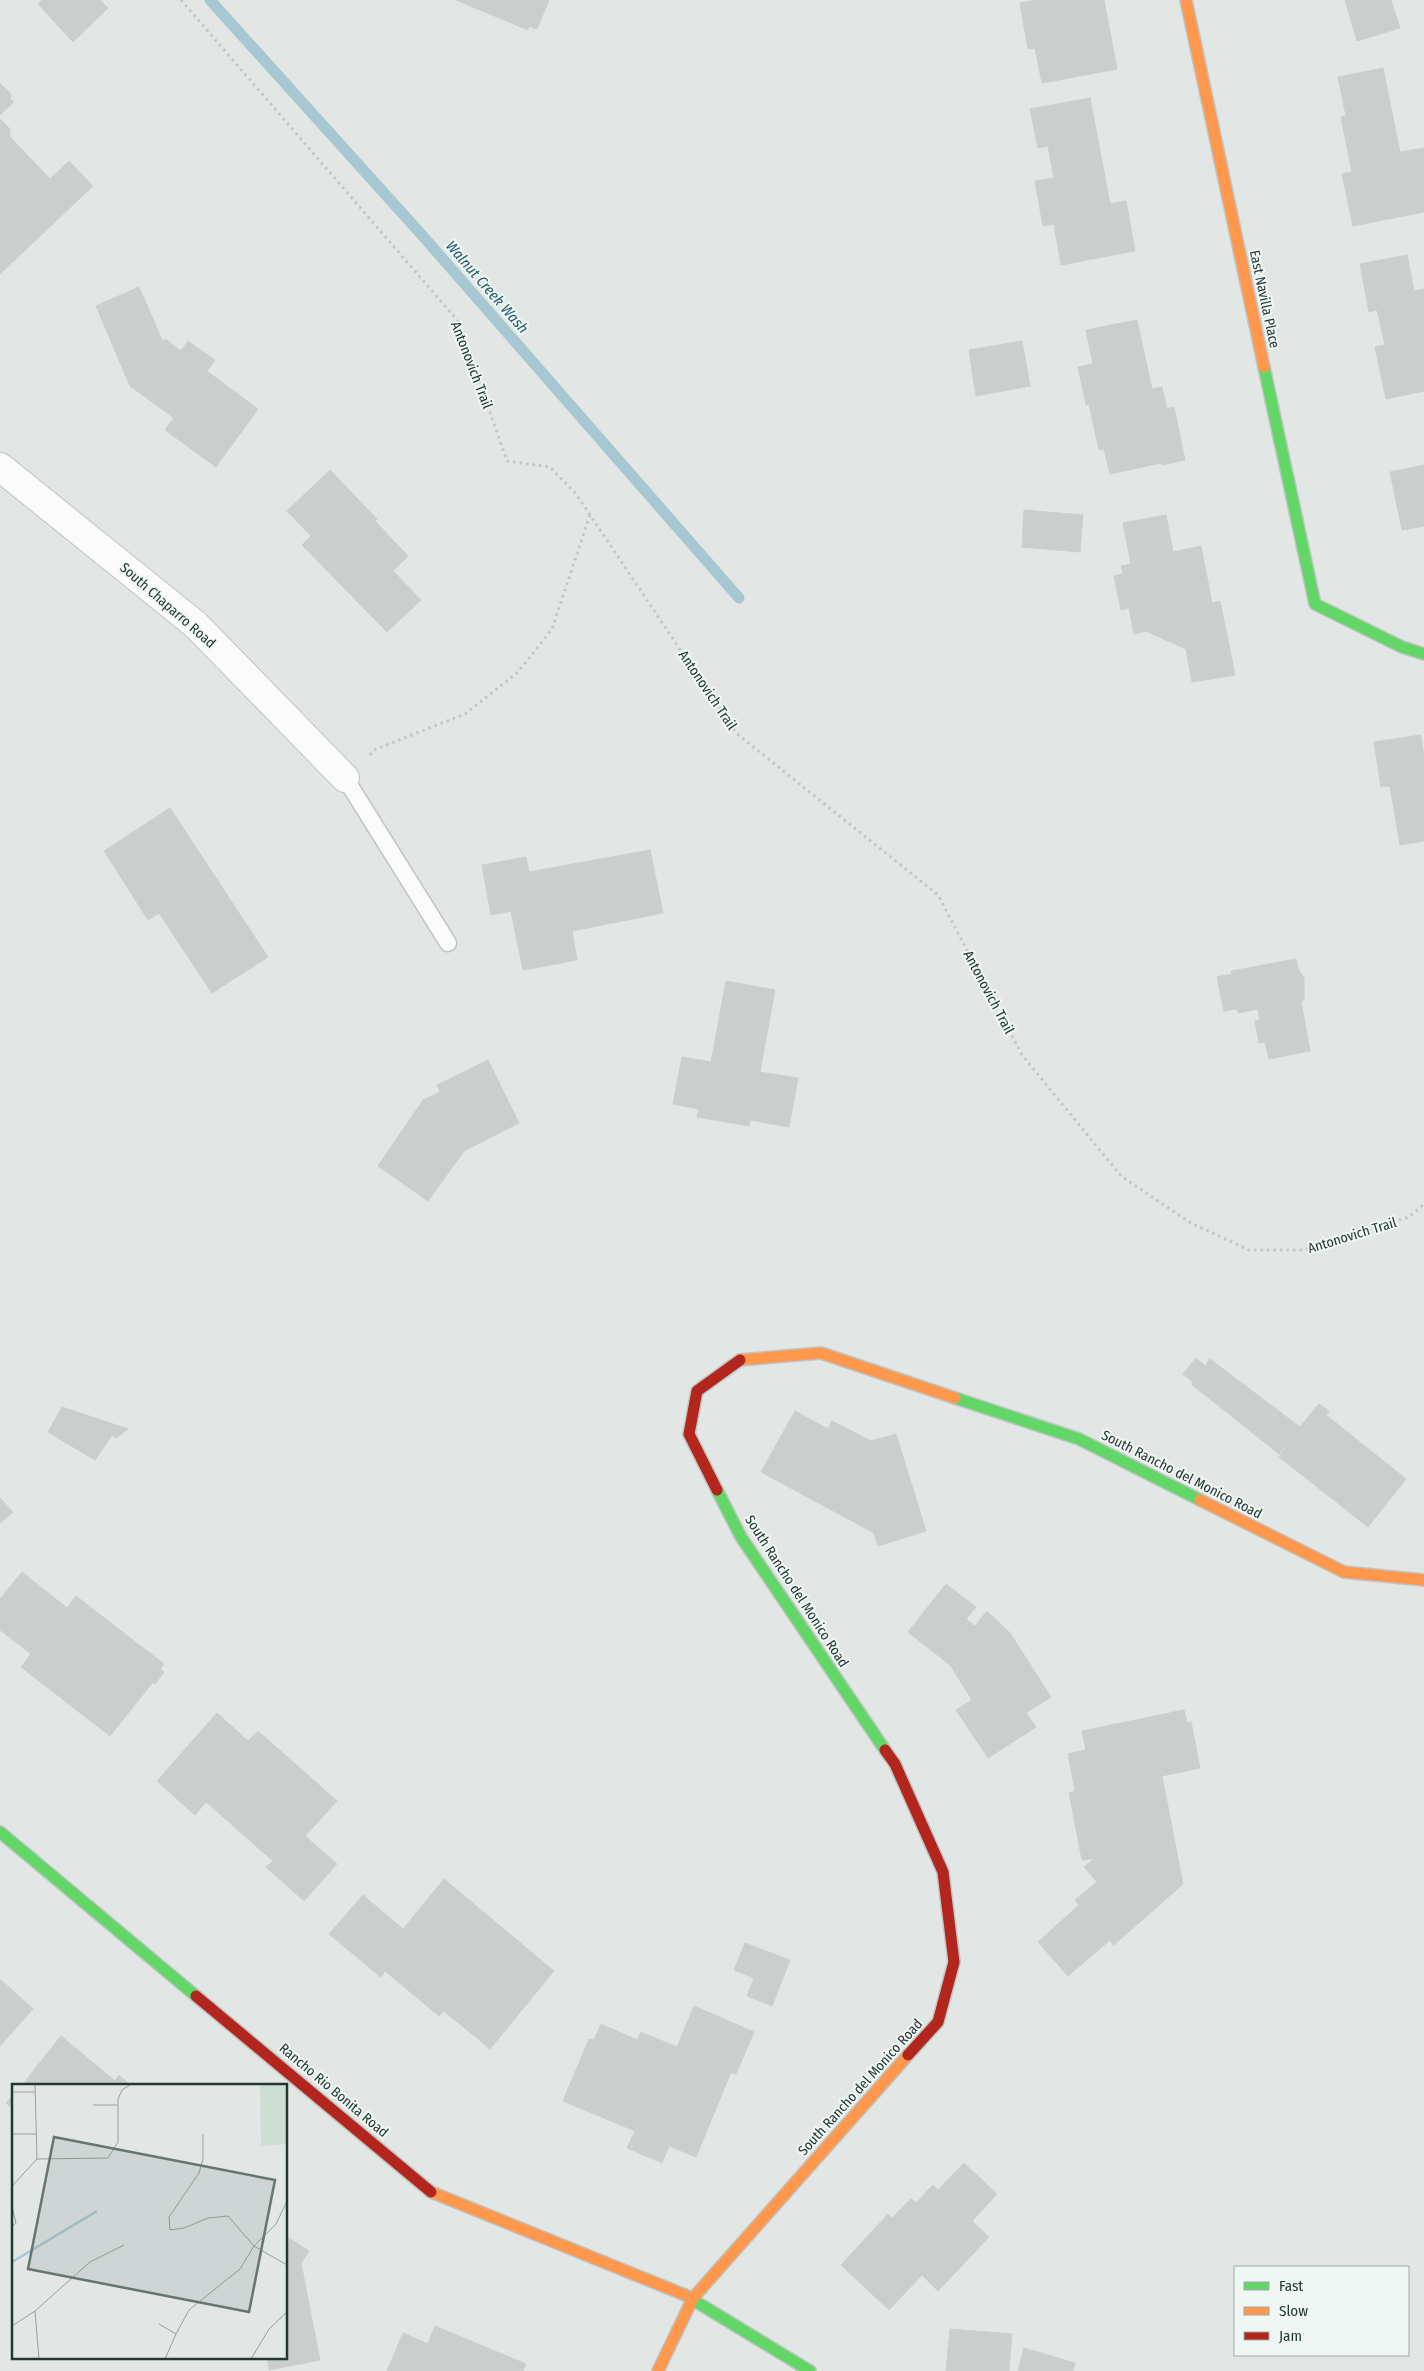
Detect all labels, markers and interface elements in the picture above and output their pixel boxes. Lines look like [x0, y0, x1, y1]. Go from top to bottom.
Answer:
water label: Walnut Creek Wash [442, 237, 532, 337]
street label: East Navilla Place [1246, 249, 1283, 350]
street label: Antonovich Trail [447, 319, 496, 412]
street label: South Chaparro Road [116, 559, 219, 652]
street label: Antonovich Trail [675, 647, 741, 733]
street label: Antonovich Trail [959, 948, 1018, 1037]
street label: Antonovich Trail [1306, 1214, 1399, 1257]
street label: South Rancho del Monico Road [1099, 1427, 1265, 1522]
street label: South Rancho del Monico Road [741, 1512, 852, 1670]
street label: South Rancho del Monico Road [795, 2016, 926, 2159]
street label: Rancho Rio Bonita Road [276, 2040, 392, 2141]
inset map [12, 2084, 288, 2358]
legend [1234, 2266, 1409, 2356]
text: Fast [1279, 2277, 1303, 2295]
text: Slow [1279, 2302, 1308, 2320]
text: Jam [1279, 2327, 1302, 2345]

